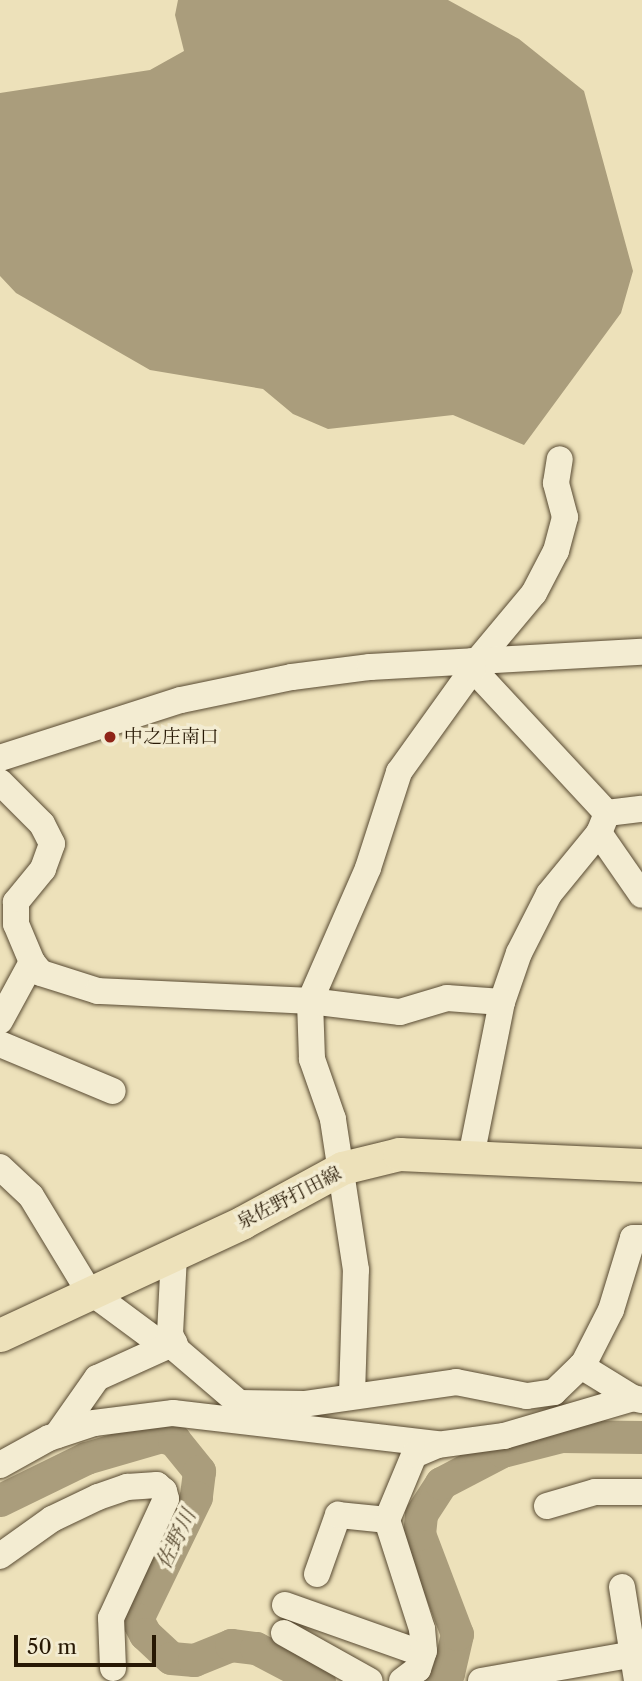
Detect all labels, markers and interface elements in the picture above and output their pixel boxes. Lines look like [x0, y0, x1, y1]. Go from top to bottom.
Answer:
place label: 中之庄南口 [124, 726, 219, 748]
marker: 中之庄南口 [102, 729, 118, 745]
street label: 泉佐野打田線 [233, 1162, 345, 1234]
water label: 佐野川 [151, 1505, 201, 1573]
scale bar [18, 1622, 159, 1666]
text: 50 m [27, 1634, 77, 1659]

